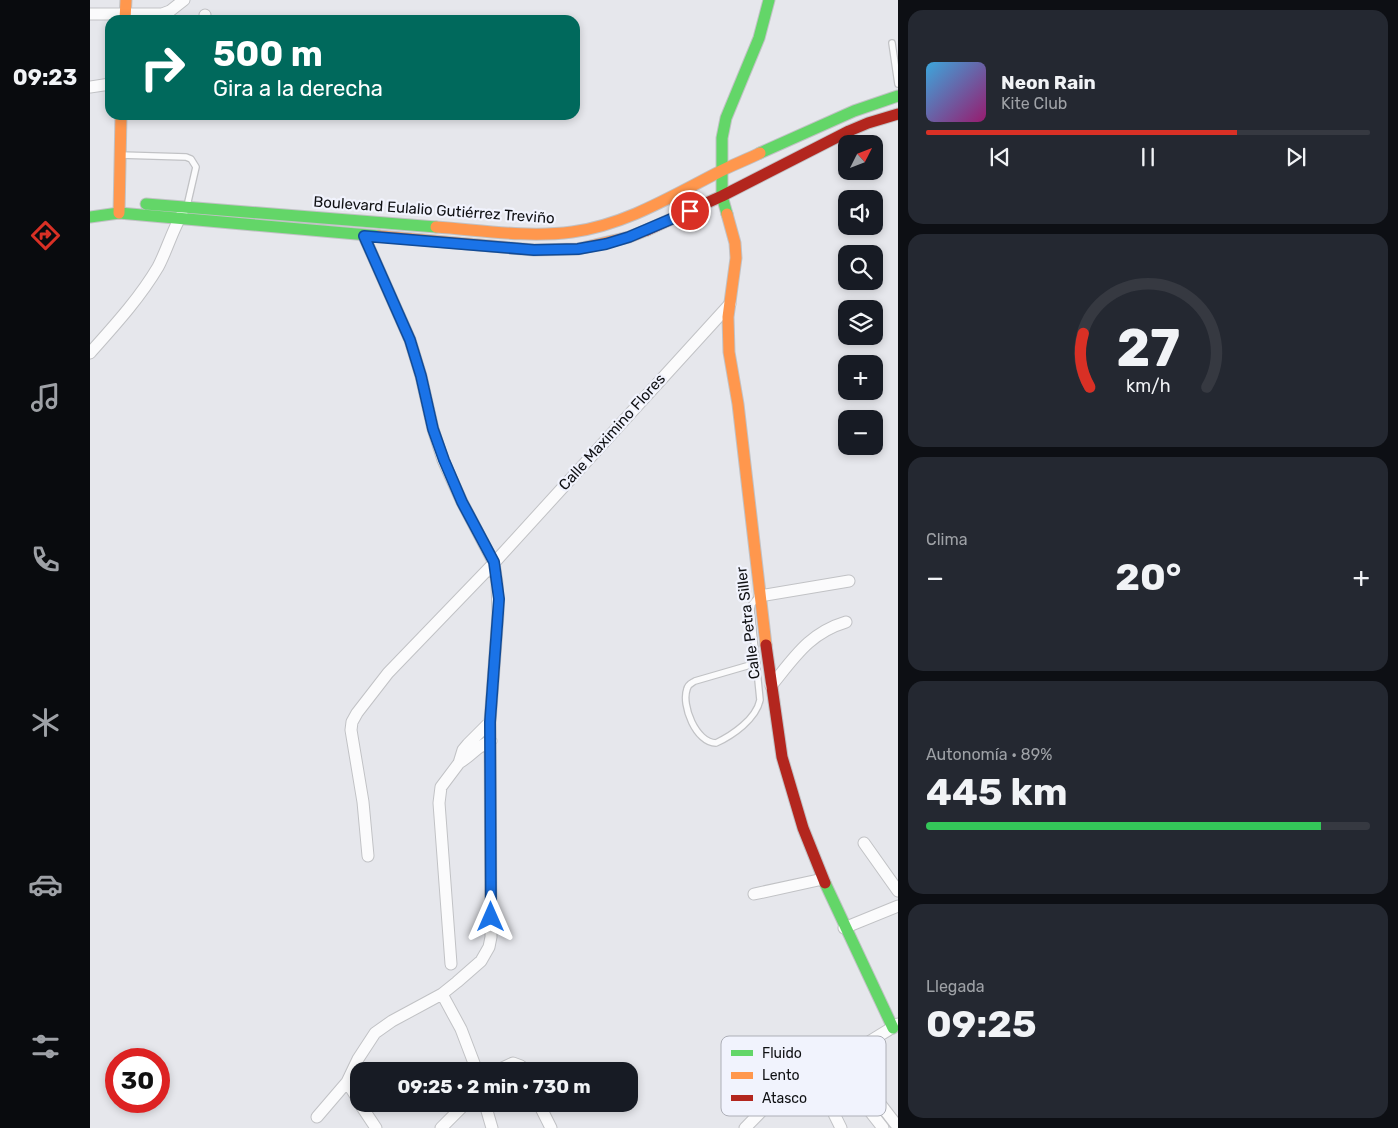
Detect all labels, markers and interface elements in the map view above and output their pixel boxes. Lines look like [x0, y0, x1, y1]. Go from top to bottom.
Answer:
text: 500 m [213, 33, 323, 75]
icon: right [130, 35, 195, 100]
text: 09:23 [13, 64, 77, 91]
text: Neon Rain [1001, 71, 1096, 94]
text: Gira a la derecha [213, 75, 383, 102]
text: Kite Club [1001, 94, 1067, 113]
north arrow [838, 135, 882, 180]
map controls [838, 135, 883, 455]
icon: previous [986, 143, 1014, 171]
icon: pause [1134, 143, 1162, 171]
icon: next [1282, 143, 1310, 171]
pin [669, 190, 711, 232]
button: sound [838, 190, 883, 235]
street label: Boulevard Eulalio Gutiérrez Treviño [313, 193, 555, 227]
icon: arrive [676, 197, 704, 225]
icon: directions [28, 218, 63, 253]
button: search [838, 245, 883, 290]
button: layers [838, 300, 883, 345]
text: 27 [1116, 317, 1180, 379]
button: + [838, 355, 883, 400]
street label: Calle Maximino Flores [555, 370, 669, 494]
text: km/h [1126, 375, 1170, 396]
icon: music [28, 380, 63, 415]
button: − [838, 410, 883, 455]
text: Clima [926, 530, 967, 549]
icon: phone [28, 542, 63, 577]
text: 20° [1115, 554, 1181, 600]
text: − [926, 561, 944, 594]
text: + [1353, 561, 1370, 594]
street label: Calle Petra Siller [732, 565, 764, 680]
icon: climate [28, 705, 63, 740]
text: Autonomía · 89% [926, 745, 1052, 764]
text: 445 km [926, 769, 1068, 815]
icon: car [28, 867, 63, 902]
position arrow [464, 890, 516, 942]
text: Llegada [926, 977, 985, 996]
text: 09:25 [926, 1001, 1037, 1047]
icon: filters [28, 1029, 63, 1064]
legend [721, 1036, 886, 1116]
text: Fluido [762, 1045, 802, 1062]
speed limit sign: 30 [105, 1048, 170, 1113]
text: Lento [762, 1067, 799, 1084]
text: 09:25 · 2 min · 730 m [397, 1075, 591, 1098]
text: Atasco [762, 1090, 807, 1107]

